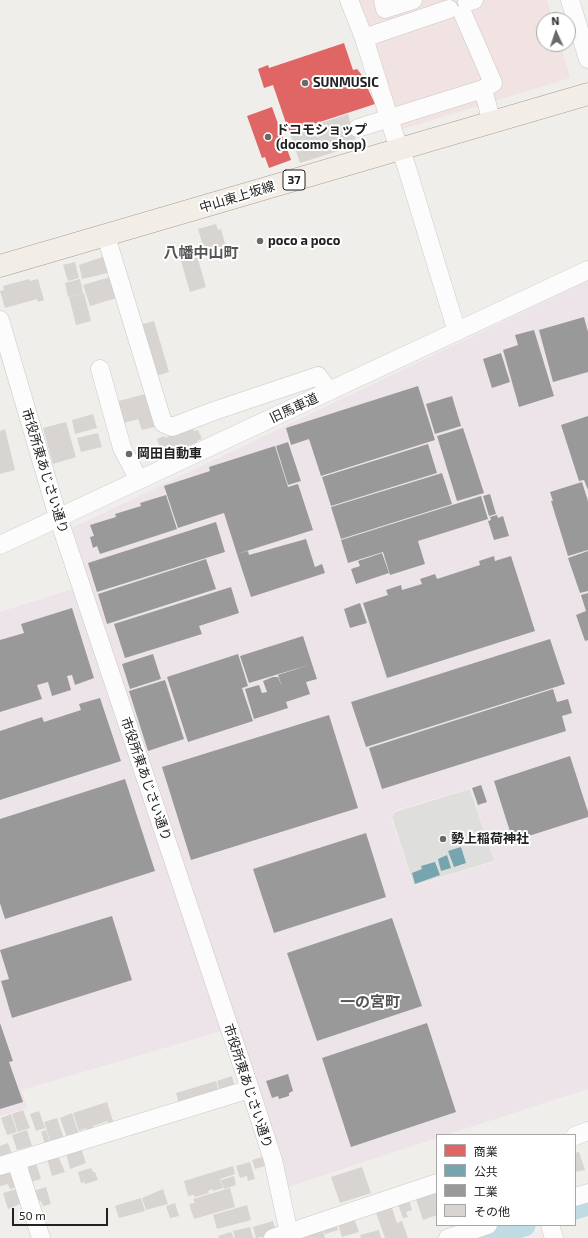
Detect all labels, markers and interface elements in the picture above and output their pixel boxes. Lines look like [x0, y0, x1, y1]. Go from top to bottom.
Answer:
north arrow [536, 12, 576, 52]
text: N [551, 14, 560, 27]
place label: SUNMUSIC [313, 75, 379, 91]
marker: SUNMUSIC [300, 78, 310, 88]
place label: ドコモショップ (docomo shop) [276, 122, 367, 153]
marker: ドコモショップ (docomo shop) [263, 132, 273, 142]
road number: 37 [283, 170, 305, 190]
street label: 中山東上坂線 [197, 178, 277, 216]
place label: poco a poco [268, 233, 340, 249]
marker: poco a poco [255, 236, 265, 246]
district label: 八幡中山町 [164, 244, 238, 262]
street label: 旧馬車道 [267, 390, 321, 426]
street label: 市役所東あじさい通り [19, 407, 71, 535]
place label: 岡田自動車 [137, 446, 202, 462]
marker: 岡田自動車 [124, 449, 134, 459]
street label: 市役所東あじさい通り [117, 715, 175, 843]
place label: 勢上稲荷神社 [451, 831, 529, 847]
marker: 勢上稲荷神社 [438, 834, 448, 844]
district label: 一の宮町 [340, 993, 400, 1011]
street label: 市役所東あじさい通り [220, 1022, 276, 1150]
legend [436, 1134, 576, 1226]
text: 商業 [474, 1144, 498, 1158]
text: 公共 [474, 1164, 498, 1178]
text: 工業 [474, 1184, 498, 1198]
scale bar [14, 1200, 110, 1226]
text: その他 [474, 1204, 510, 1218]
text: 50 m [19, 1208, 46, 1222]

